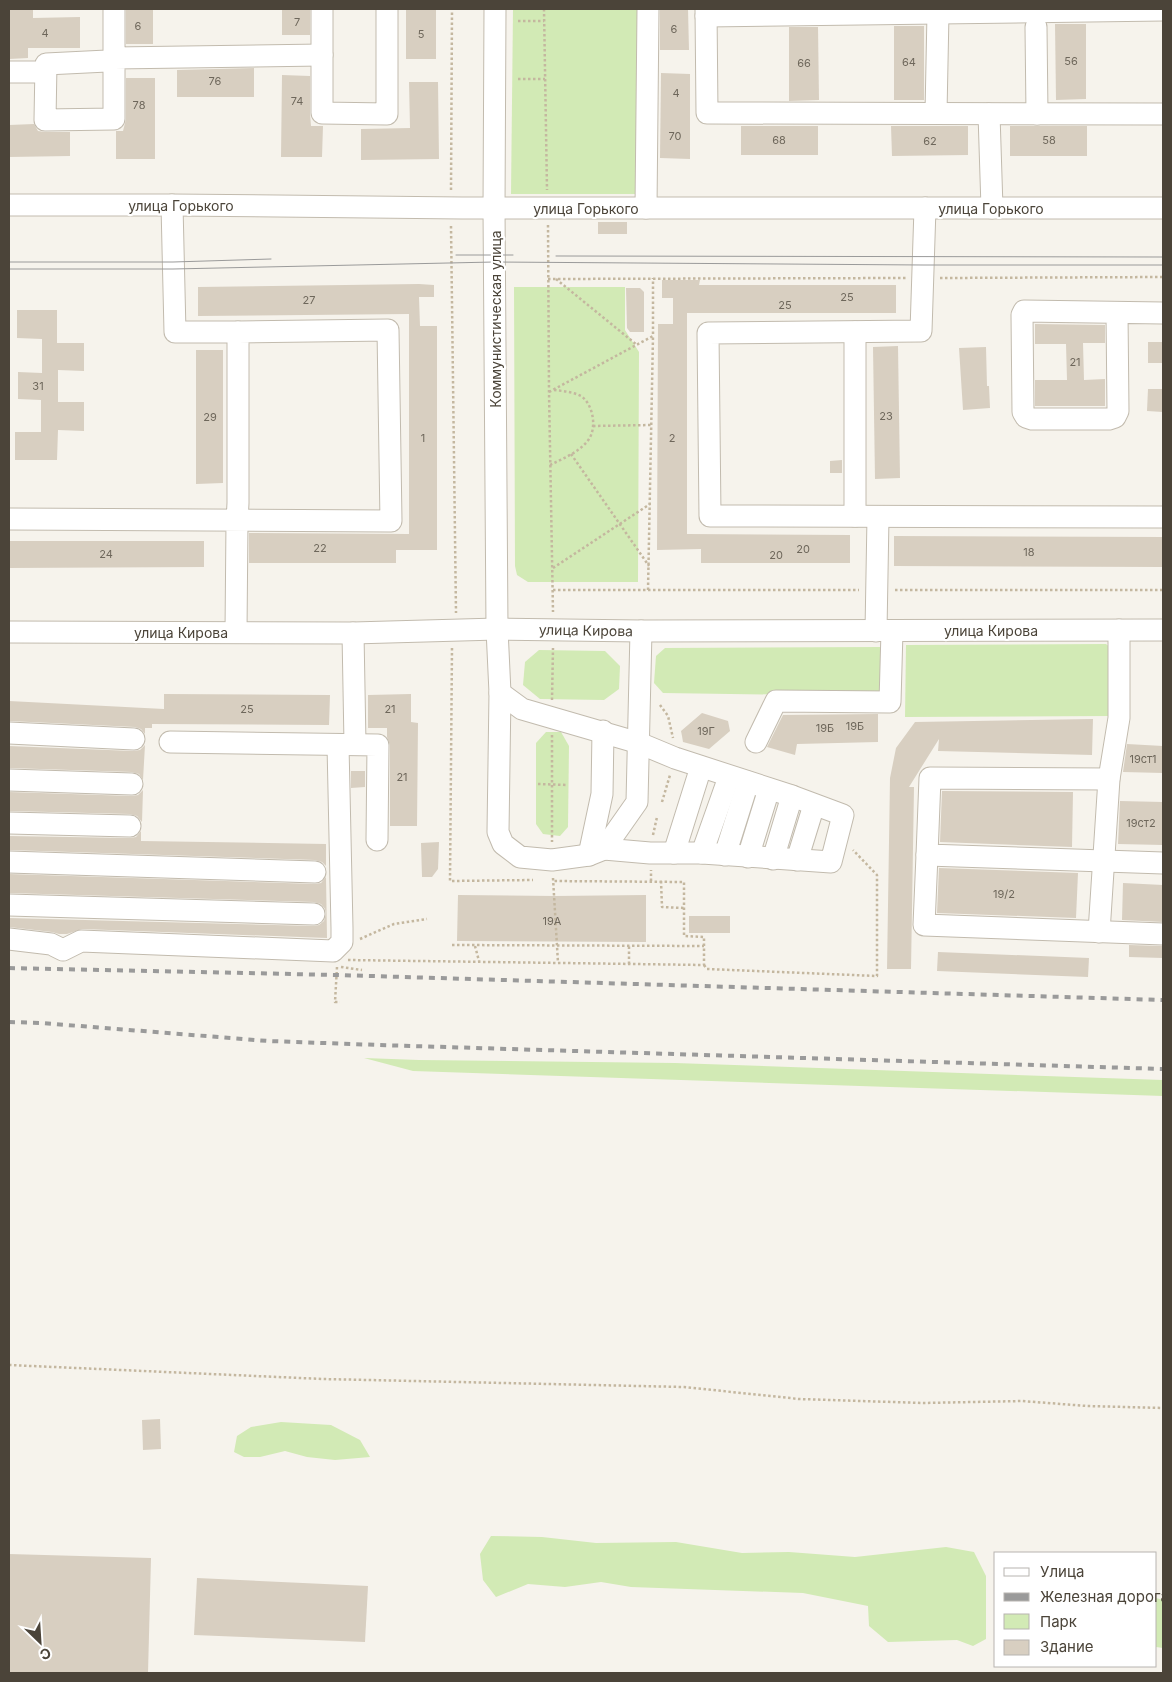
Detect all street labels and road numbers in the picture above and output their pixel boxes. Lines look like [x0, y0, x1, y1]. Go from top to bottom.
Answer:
street label: улица Горького [128, 197, 234, 214]
street label: улица Горького [533, 200, 639, 217]
street label: улица Горького [938, 200, 1044, 217]
street label: Коммунистическая улица [487, 230, 504, 408]
street label: улица Кирова [539, 621, 633, 639]
street label: улица Кирова [944, 622, 1038, 639]
street label: улица Кирова [134, 624, 228, 641]

